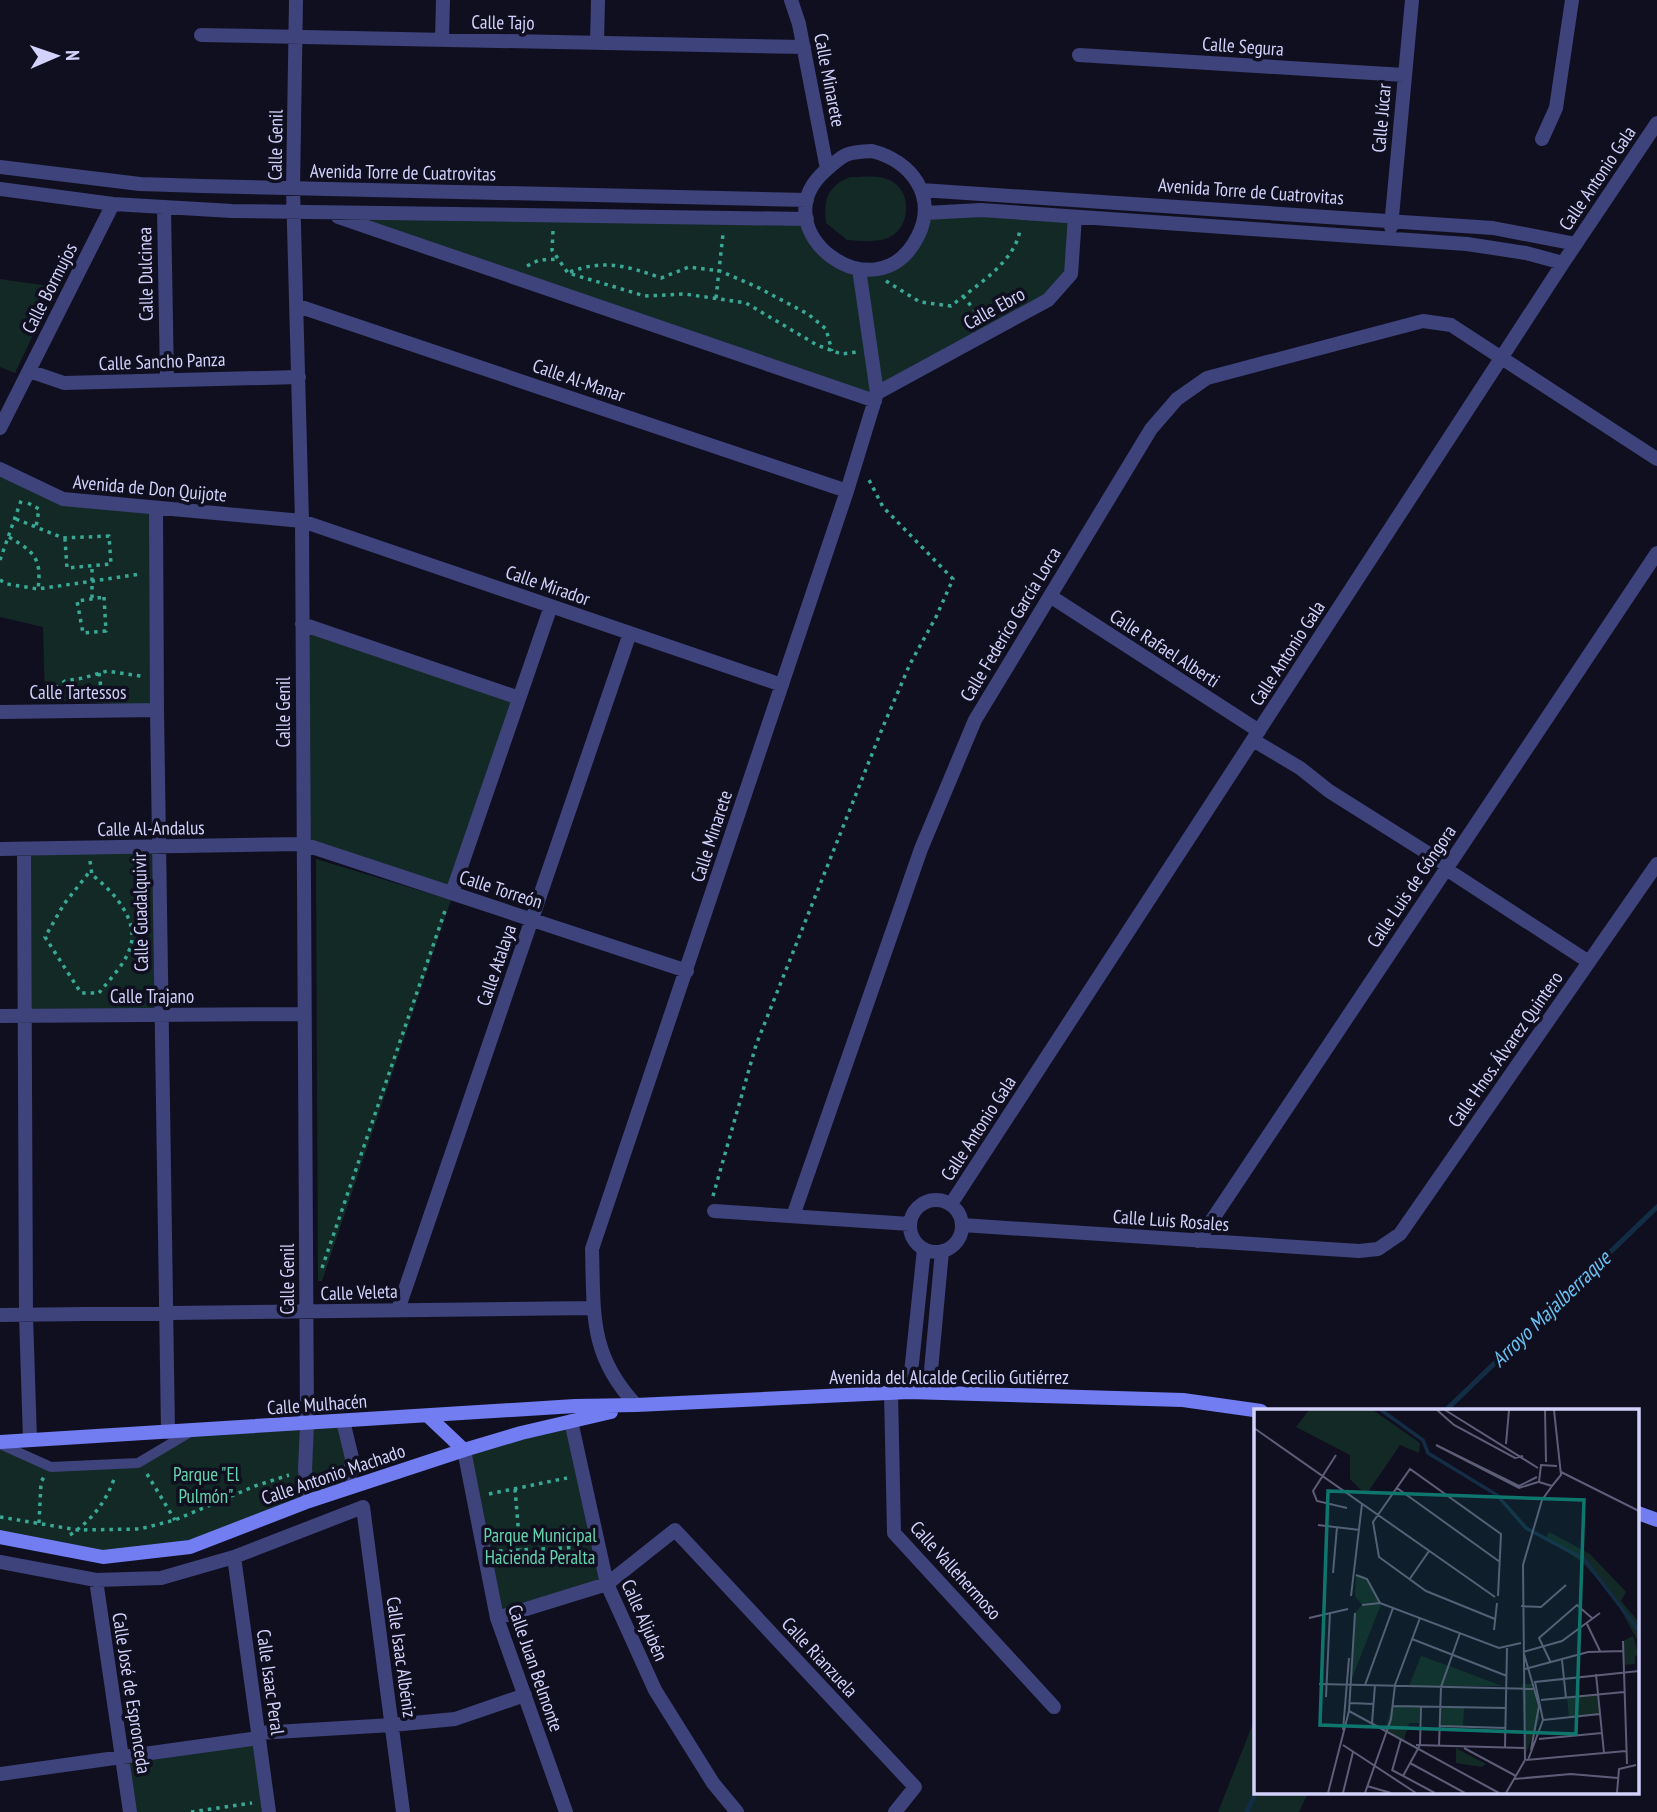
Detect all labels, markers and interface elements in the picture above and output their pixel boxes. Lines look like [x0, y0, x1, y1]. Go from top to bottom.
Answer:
street label: Calle Tajo [471, 9, 535, 35]
north arrow [21, 21, 91, 91]
street label: Calle Minarete [809, 31, 851, 129]
street label: Calle Segura [1201, 31, 1285, 61]
text: N [61, 50, 85, 61]
street label: Calle Júcar [1366, 82, 1396, 154]
street label: Calle Genil [262, 109, 288, 181]
street label: Calle Antonio Gala [1553, 121, 1641, 235]
street label: Avenida Torre de Cuatrovitas [310, 158, 496, 186]
street label: Avenida Torre de Cuatrovitas [1157, 173, 1345, 209]
street label: Calle Dulcinea [132, 227, 158, 321]
street label: Calle Bormujos [16, 239, 82, 337]
street label: Calle Ebro [959, 281, 1029, 335]
street label: Calle Sancho Panza [98, 347, 226, 375]
street label: Calle Al-Manar [530, 353, 629, 407]
street label: Avenida de Don Quijote [72, 469, 228, 507]
street label: Calle Federico García Lorca [954, 542, 1066, 706]
street label: Calle Mirador [503, 559, 594, 611]
street label: Calle Antonio Gala [1244, 596, 1330, 710]
street label: Calle Rafael Alberti [1106, 604, 1224, 692]
street label: Calle Genil [271, 676, 295, 747]
street label: Calle Tartessos [30, 680, 126, 704]
street label: Calle Minarete [685, 787, 737, 885]
street label: Calle Al-Andalus [97, 815, 205, 841]
street label: Calle Luis de Góngora [1361, 820, 1461, 952]
street label: Calle Guadalquivir [127, 851, 153, 972]
street label: Calle Torreón [457, 864, 545, 914]
street label: Calle Atalaya [471, 921, 521, 1009]
street label: Calle Hnos. Álvarez Quintero [1442, 966, 1568, 1132]
street label: Calle Trajano [110, 984, 194, 1008]
street label: Calle Antonio Gala [935, 1071, 1021, 1185]
street label: Calle Luis Rosales [1112, 1204, 1230, 1236]
street label: Calle Genil [275, 1243, 299, 1314]
water label: Arroyo Majalberraque [1485, 1244, 1617, 1372]
street label: Calle Veleta [320, 1279, 398, 1305]
street label: Avenida del Alcalde Cecilio Gutiérrez [829, 1365, 1069, 1389]
street label: Calle Mulhacén [266, 1389, 368, 1419]
inset map [1254, 1409, 1640, 1794]
street label: Calle Antonio Machado [258, 1438, 408, 1510]
park label: Parque "El Pulmón" [173, 1462, 240, 1508]
street label: Calle Vallehermoso [905, 1515, 1007, 1625]
park label: Parque Municipal Hacienda Peralta [483, 1523, 597, 1569]
street label: Calle Aljubén [616, 1576, 674, 1664]
street label: Calle Isaac Albéniz [382, 1595, 422, 1719]
street label: Calle Juan Belmonte [503, 1601, 569, 1735]
street label: Calle José de Espronceda [107, 1611, 157, 1775]
street label: Calle Rianzuela [777, 1612, 863, 1702]
street label: Calle Isaac Peral [252, 1628, 290, 1737]

